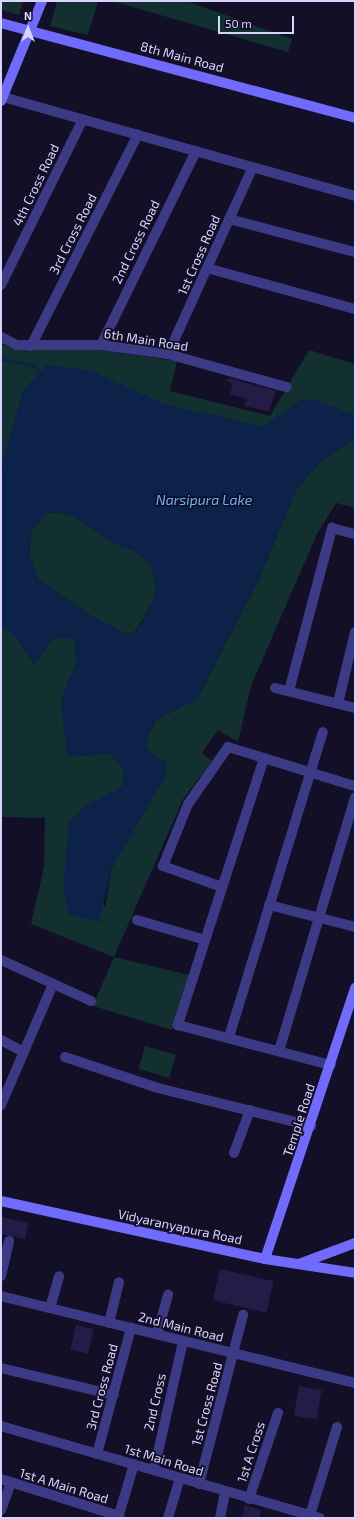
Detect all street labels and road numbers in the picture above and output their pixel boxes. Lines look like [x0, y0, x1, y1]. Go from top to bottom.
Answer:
street label: 8th Main Road [139, 38, 225, 76]
street label: 4th Cross Road [9, 141, 63, 229]
street label: 3rd Cross Road [46, 191, 100, 277]
street label: 2nd Cross Road [109, 198, 163, 286]
street label: 1st Cross Road [174, 213, 224, 297]
street label: 6th Main Road [103, 326, 189, 354]
street label: Temple Road [280, 1082, 318, 1158]
street label: Vidyaranyapura Road [116, 1206, 244, 1248]
street label: 2nd Main Road [137, 1309, 225, 1345]
street label: 3rd Cross Road [83, 1342, 121, 1432]
street label: 1st Cross Road [188, 1361, 226, 1447]
street label: 2nd Cross [141, 1372, 169, 1432]
street label: 1st A Cross [234, 1419, 268, 1485]
street label: 1st Main Road [123, 1441, 205, 1479]
street label: 1st A Main Road [17, 1465, 111, 1507]

